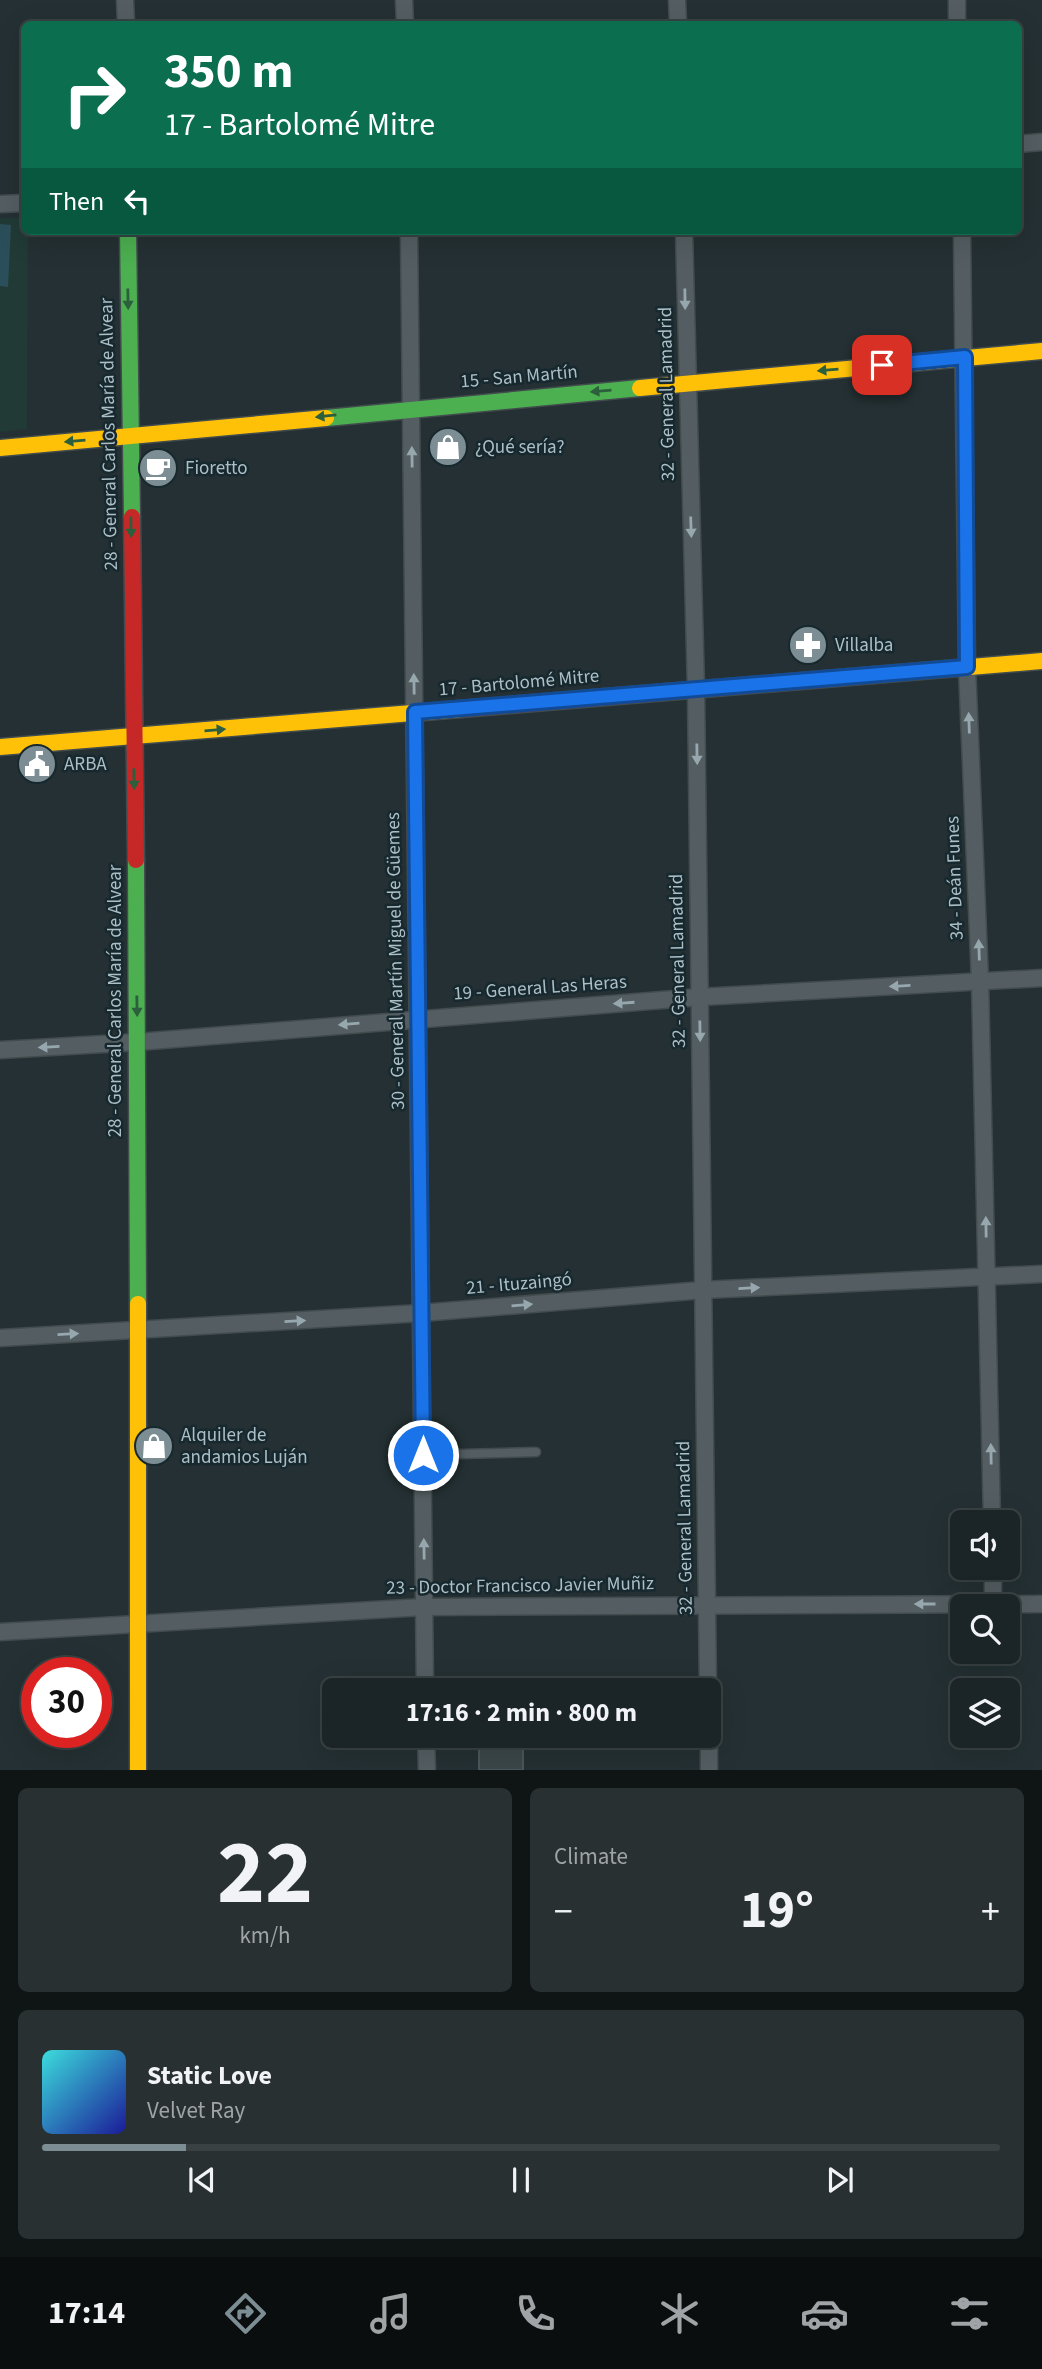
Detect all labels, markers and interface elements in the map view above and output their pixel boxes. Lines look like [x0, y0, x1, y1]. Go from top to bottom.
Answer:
text: 350 m [164, 37, 293, 107]
icon: right [49, 49, 140, 140]
text: 17 - Bartolomé Mitre [164, 102, 435, 148]
icon: left [118, 182, 156, 220]
text: Then [49, 183, 104, 220]
one-way arrow [122, 288, 134, 310]
one-way arrow [680, 288, 691, 310]
street label: 28 - General Carlos María de Alvear [93, 297, 125, 571]
street label: 32 - General Lamadrid [652, 307, 682, 481]
pin [852, 335, 912, 395]
icon: arrive [863, 346, 901, 384]
street label: 15 - San Martín [459, 358, 579, 396]
one-way arrow [816, 365, 838, 376]
one-way arrow [590, 386, 612, 397]
one-way arrow [315, 411, 337, 422]
shop icon: ¿Qué sería? [427, 426, 469, 468]
place label: ¿Qué sería? [475, 434, 564, 461]
one-way arrow [64, 436, 86, 447]
one-way arrow [406, 446, 418, 468]
cafe icon: Fioretto [137, 447, 179, 489]
place label: Fioretto [185, 455, 248, 482]
one-way arrow [125, 516, 136, 538]
one-way arrow [685, 516, 697, 538]
pharmacy icon: Villalba [787, 624, 829, 666]
place label: Villalba [835, 632, 893, 659]
street label: 17 - Bartolomé Mitre [438, 663, 600, 703]
one-way arrow [408, 673, 420, 695]
one-way arrow [964, 712, 975, 734]
one-way arrow [204, 724, 226, 735]
public building icon: ARBA [16, 743, 58, 785]
one-way arrow [691, 743, 702, 765]
place label: ARBA [64, 751, 107, 778]
one-way arrow [128, 768, 139, 790]
street label: 30 - General Martín Miguel de Güemes [380, 812, 412, 1110]
street label: 34 - Deán Funes [939, 815, 971, 941]
street label: 28 - General Carlos María de Alvear [102, 864, 129, 1137]
street label: 32 - General Lamadrid [663, 874, 693, 1048]
one-way arrow [974, 939, 985, 961]
street label: 19 - General Las Heras [452, 968, 628, 1008]
one-way arrow [889, 981, 911, 992]
one-way arrow [131, 995, 143, 1017]
one-way arrow [613, 998, 635, 1009]
one-way arrow [338, 1019, 360, 1030]
one-way arrow [694, 1020, 706, 1042]
one-way arrow [37, 1042, 59, 1053]
one-way arrow [981, 1216, 992, 1238]
street label: 21 - Ituzaingó [465, 1266, 573, 1302]
one-way arrow [738, 1282, 760, 1293]
one-way arrow [511, 1299, 533, 1310]
one-way arrow [284, 1315, 306, 1326]
one-way arrow [57, 1328, 79, 1339]
position arrow [386, 1418, 460, 1492]
place label: Alquiler de andamios Luján [181, 1422, 308, 1471]
shop icon: Alquiler de andamios Luján [133, 1425, 175, 1467]
street label: 32 - General Lamadrid [670, 1441, 700, 1615]
one-way arrow [985, 1443, 996, 1465]
map controls [950, 1510, 1020, 1748]
button: sound [950, 1510, 1020, 1580]
one-way arrow [418, 1538, 430, 1560]
street label: 23 - Doctor Francisco Javier Muñiz [386, 1570, 654, 1602]
button: search [950, 1594, 1020, 1664]
one-way arrow [914, 1598, 936, 1610]
speed limit sign: 30 [21, 1657, 112, 1748]
button: layers [950, 1678, 1020, 1748]
text: 17:16 · 2 min · 800 m [406, 1694, 637, 1731]
text: 22 [217, 1809, 313, 1938]
text: Climate [554, 1840, 628, 1873]
text: 19° [740, 1874, 814, 1948]
text: − [554, 1885, 573, 1939]
text: + [981, 1885, 1000, 1939]
text: km/h [239, 1919, 291, 1952]
text: Static Love [147, 2057, 272, 2094]
text: Velvet Ray [147, 2094, 245, 2127]
icon: previous [183, 2161, 221, 2199]
icon: pause [502, 2161, 540, 2199]
icon: next [821, 2161, 859, 2199]
icon: directions [221, 2289, 270, 2338]
icon: music [366, 2289, 415, 2338]
icon: phone [511, 2289, 560, 2338]
icon: climate [655, 2289, 704, 2338]
icon: car [800, 2289, 849, 2338]
icon: filters [945, 2289, 994, 2338]
text: 17:14 [48, 2290, 125, 2336]

